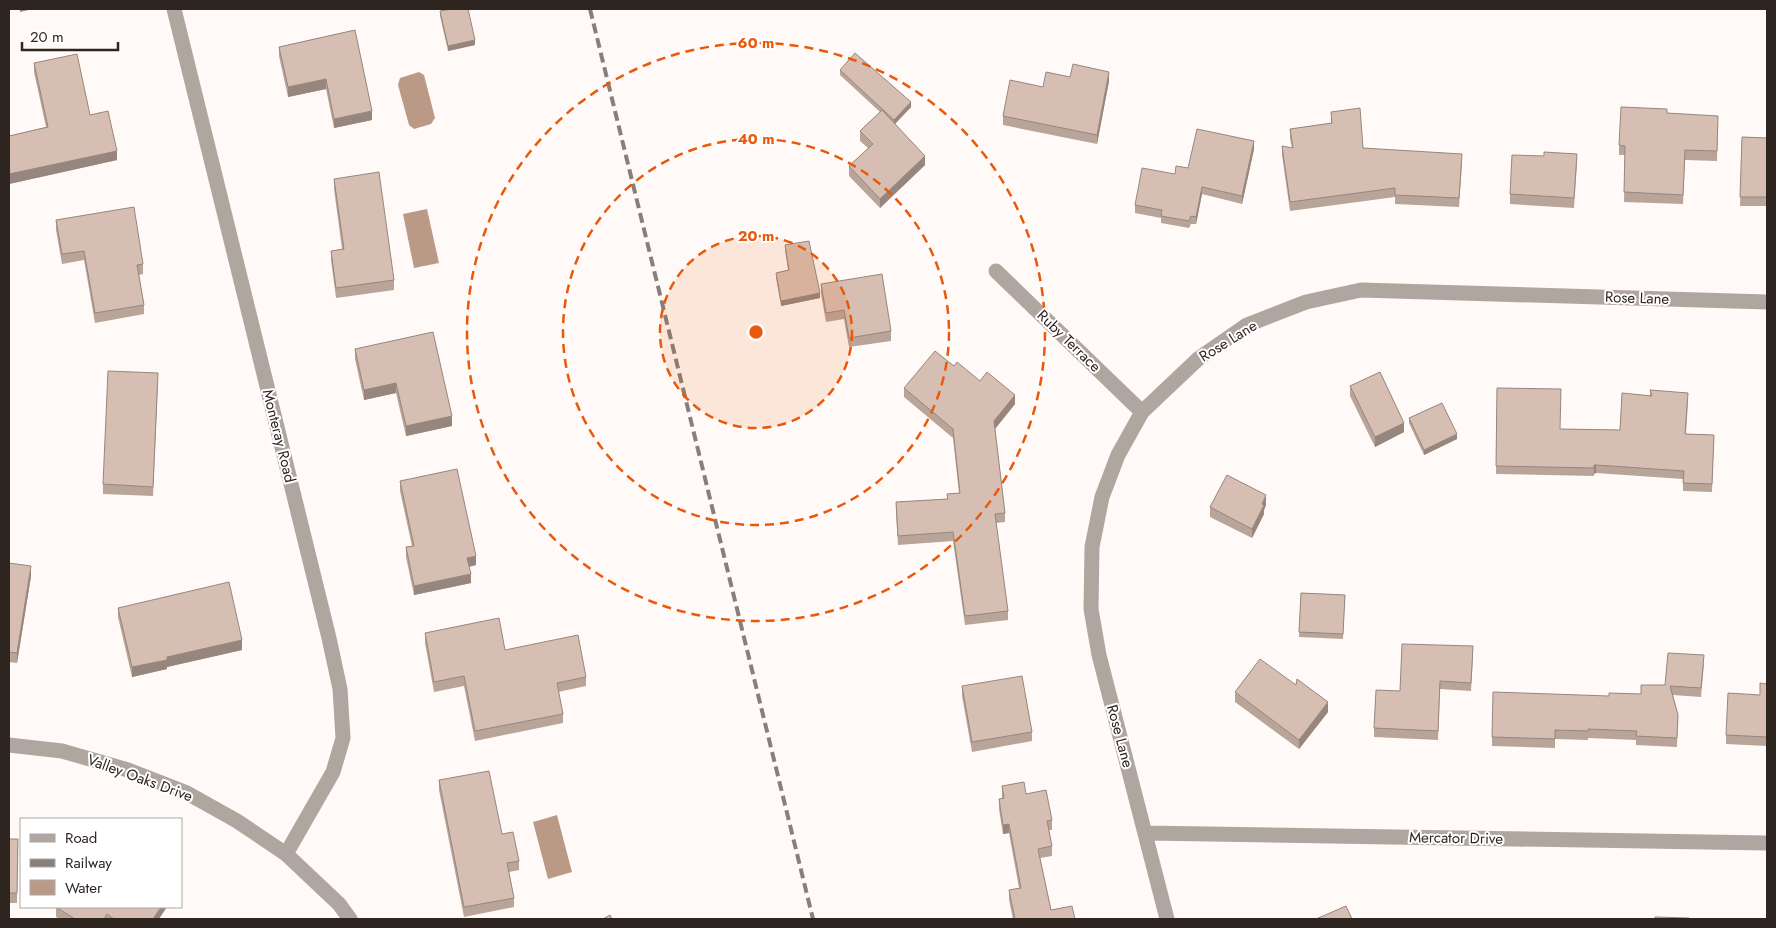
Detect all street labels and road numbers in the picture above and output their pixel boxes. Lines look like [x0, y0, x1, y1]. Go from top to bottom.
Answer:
street label: Rose Lane [1604, 286, 1670, 310]
street label: Ruby Terrace [1032, 305, 1106, 377]
street label: Rose Lane [1195, 314, 1261, 367]
street label: Monteray Road [257, 387, 301, 485]
street label: Rose Lane [1101, 702, 1139, 770]
street label: Valley Oaks Drive [84, 749, 196, 807]
street label: Mercator Drive [1409, 826, 1503, 850]

